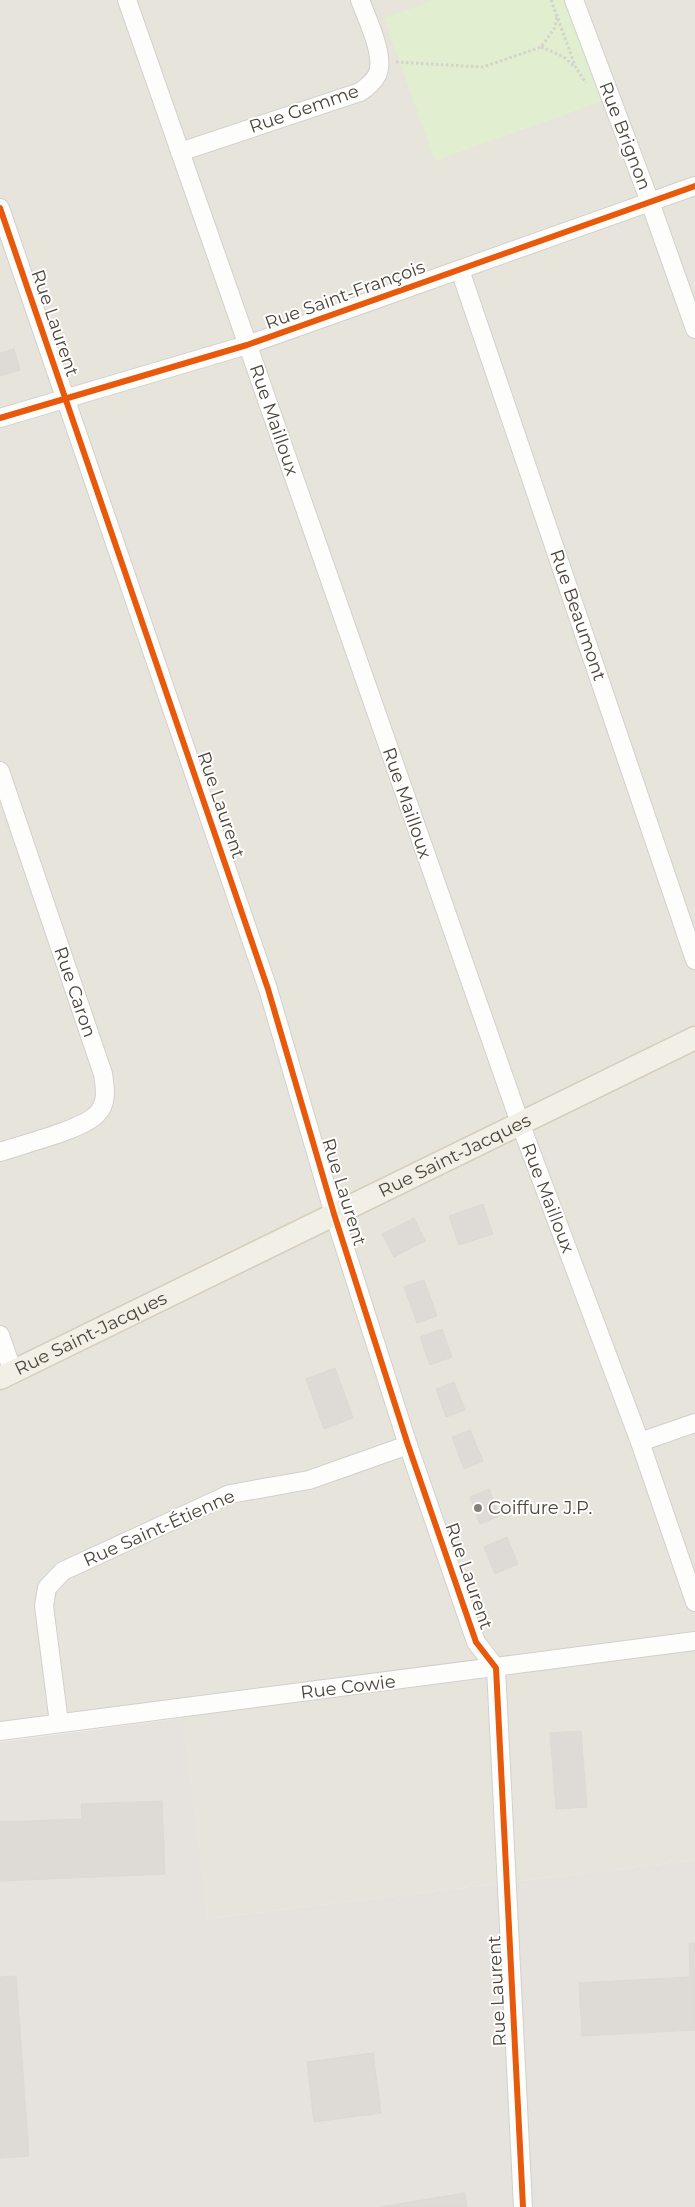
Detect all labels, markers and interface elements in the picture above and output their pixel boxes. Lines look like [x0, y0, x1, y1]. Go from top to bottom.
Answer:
street label: Rue Brignon [594, 79, 656, 193]
street label: Rue Gemme [246, 80, 362, 138]
street label: Rue Saint-François [262, 256, 428, 334]
street label: Rue Laurent [26, 267, 84, 379]
street label: Rue Mailloux [245, 362, 303, 479]
street label: Rue Beaumont [545, 546, 611, 684]
street label: Rue Mailloux [378, 745, 436, 862]
street label: Rue Laurent [192, 749, 250, 861]
street label: Rue Caron [49, 944, 101, 1040]
street label: Rue Saint-Jacques [375, 1109, 534, 1202]
street label: Rue Laurent [317, 1136, 371, 1248]
street label: Rue Mailloux [517, 1140, 579, 1256]
street label: Rue Saint-Jacques [11, 1287, 171, 1380]
street label: Rue Saint-Étienne [80, 1485, 238, 1571]
place label: Coiffure J.P. [488, 1497, 592, 1519]
marker: Coiffure J.P. [472, 1502, 484, 1514]
street label: Rue Laurent [440, 1520, 498, 1632]
street label: Rue Cowie [299, 1670, 397, 1704]
street label: Rue Laurent [483, 1935, 511, 2047]

